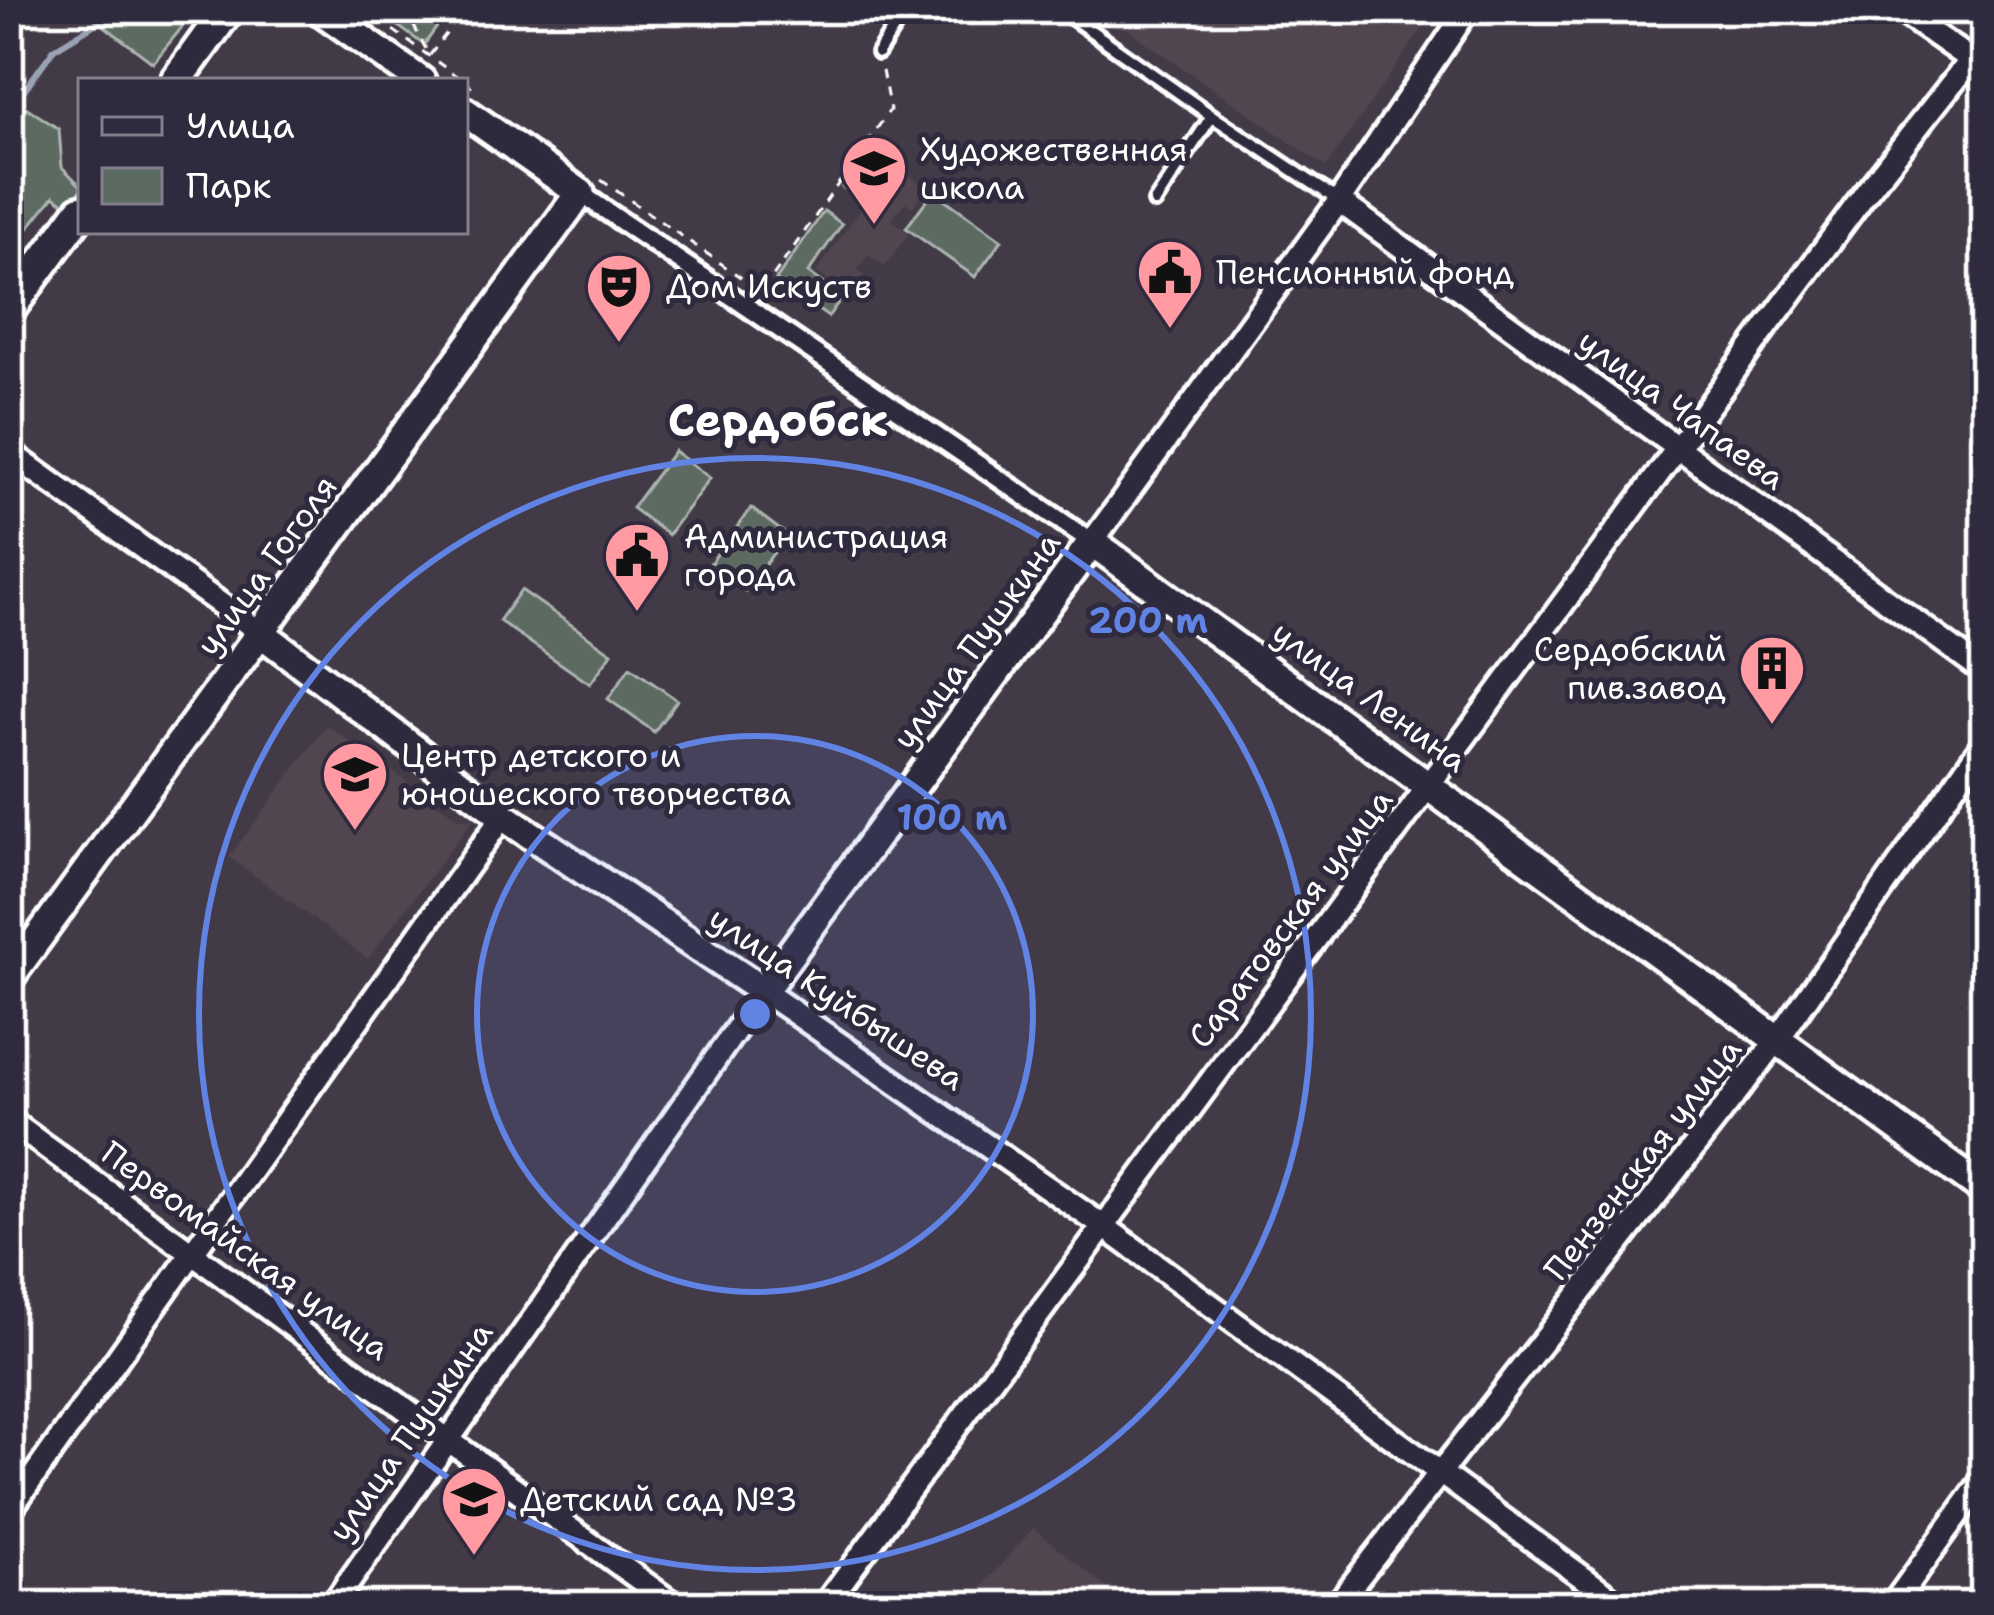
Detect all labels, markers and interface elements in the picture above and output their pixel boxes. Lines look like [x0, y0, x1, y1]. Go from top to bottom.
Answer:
legend [78, 78, 468, 234]
text: Улица [186, 101, 295, 150]
place label: Художественная школа [920, 127, 1188, 210]
school or university icon: Художественная школа [839, 133, 909, 227]
text: Парк [186, 161, 271, 210]
public building icon: Пенсионный фонд [1135, 237, 1205, 331]
place label: Пенсионный фонд [1216, 250, 1514, 295]
theatre icon: Дом Искуств [584, 251, 654, 345]
place label: Дом Искуств [666, 264, 872, 309]
street label: улица Чапаева [1569, 319, 1795, 500]
district label: Сердобск [668, 390, 888, 450]
street label: улица Гоголя [186, 466, 347, 665]
place label: Администрация города [684, 514, 948, 597]
public building icon: Администрация города [602, 520, 672, 614]
street label: улица Пушкина [882, 522, 1071, 758]
text: 200 m [1088, 596, 1208, 645]
street label: улица Ленина [1263, 610, 1477, 783]
place label: Сердобский пив.завод [1534, 627, 1726, 710]
building icon: Сердобский пив.завод [1737, 633, 1807, 727]
place label: Центр детского и юношеского творчества [401, 733, 791, 816]
school or university icon: Центр детского и юношеского творчества [320, 739, 390, 833]
street label: Саратовская улица [1178, 779, 1403, 1057]
text: 100 m [897, 793, 1008, 842]
street label: улица Куйбышева [700, 896, 974, 1101]
centre of rings [734, 993, 776, 1035]
street label: Пензенская улица [1533, 1029, 1751, 1290]
street label: Первомайская улица [92, 1130, 399, 1370]
street label: улица Пушкина [318, 1312, 503, 1550]
school or university icon: Детский сад №3 [439, 1464, 509, 1558]
place label: Детский сад №3 [520, 1477, 798, 1522]

